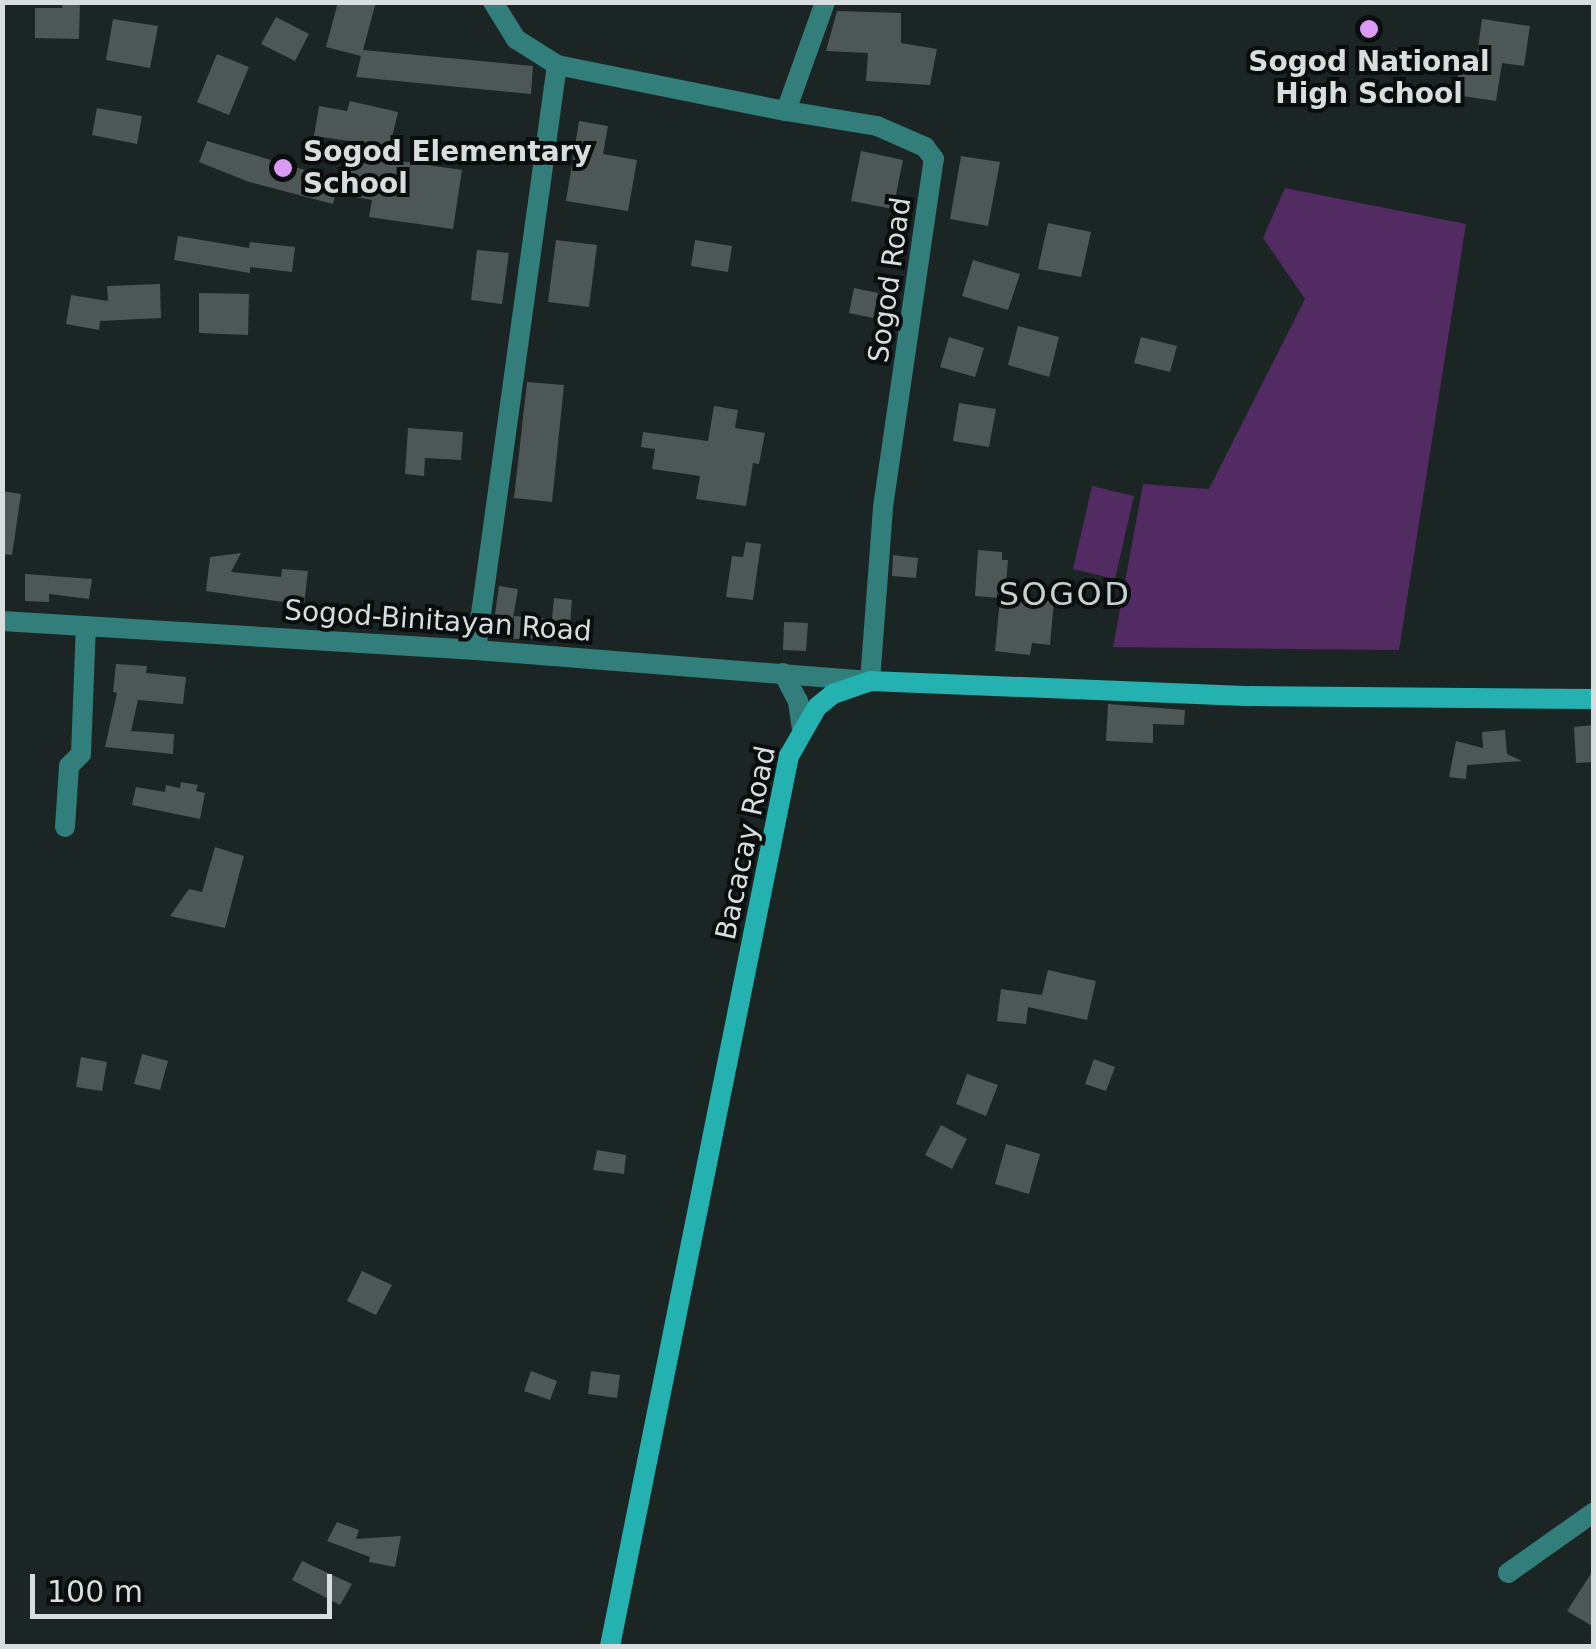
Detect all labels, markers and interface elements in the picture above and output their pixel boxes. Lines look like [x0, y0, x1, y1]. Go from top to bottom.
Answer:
marker: Sogod National High School [1358, 18, 1380, 40]
place label: Sogod National High School [1248, 45, 1490, 111]
place label: Sogod Elementary School [303, 135, 592, 201]
marker: Sogod Elementary School [272, 157, 294, 179]
street label: Sogod Road [862, 195, 918, 365]
district label: SOGOD [999, 575, 1131, 613]
street label: Sogod-Binitayan Road [283, 593, 593, 649]
street label: Bacacay Road [709, 743, 783, 943]
scale bar [35, 1554, 338, 1616]
text: 100 m [47, 1574, 143, 1609]

